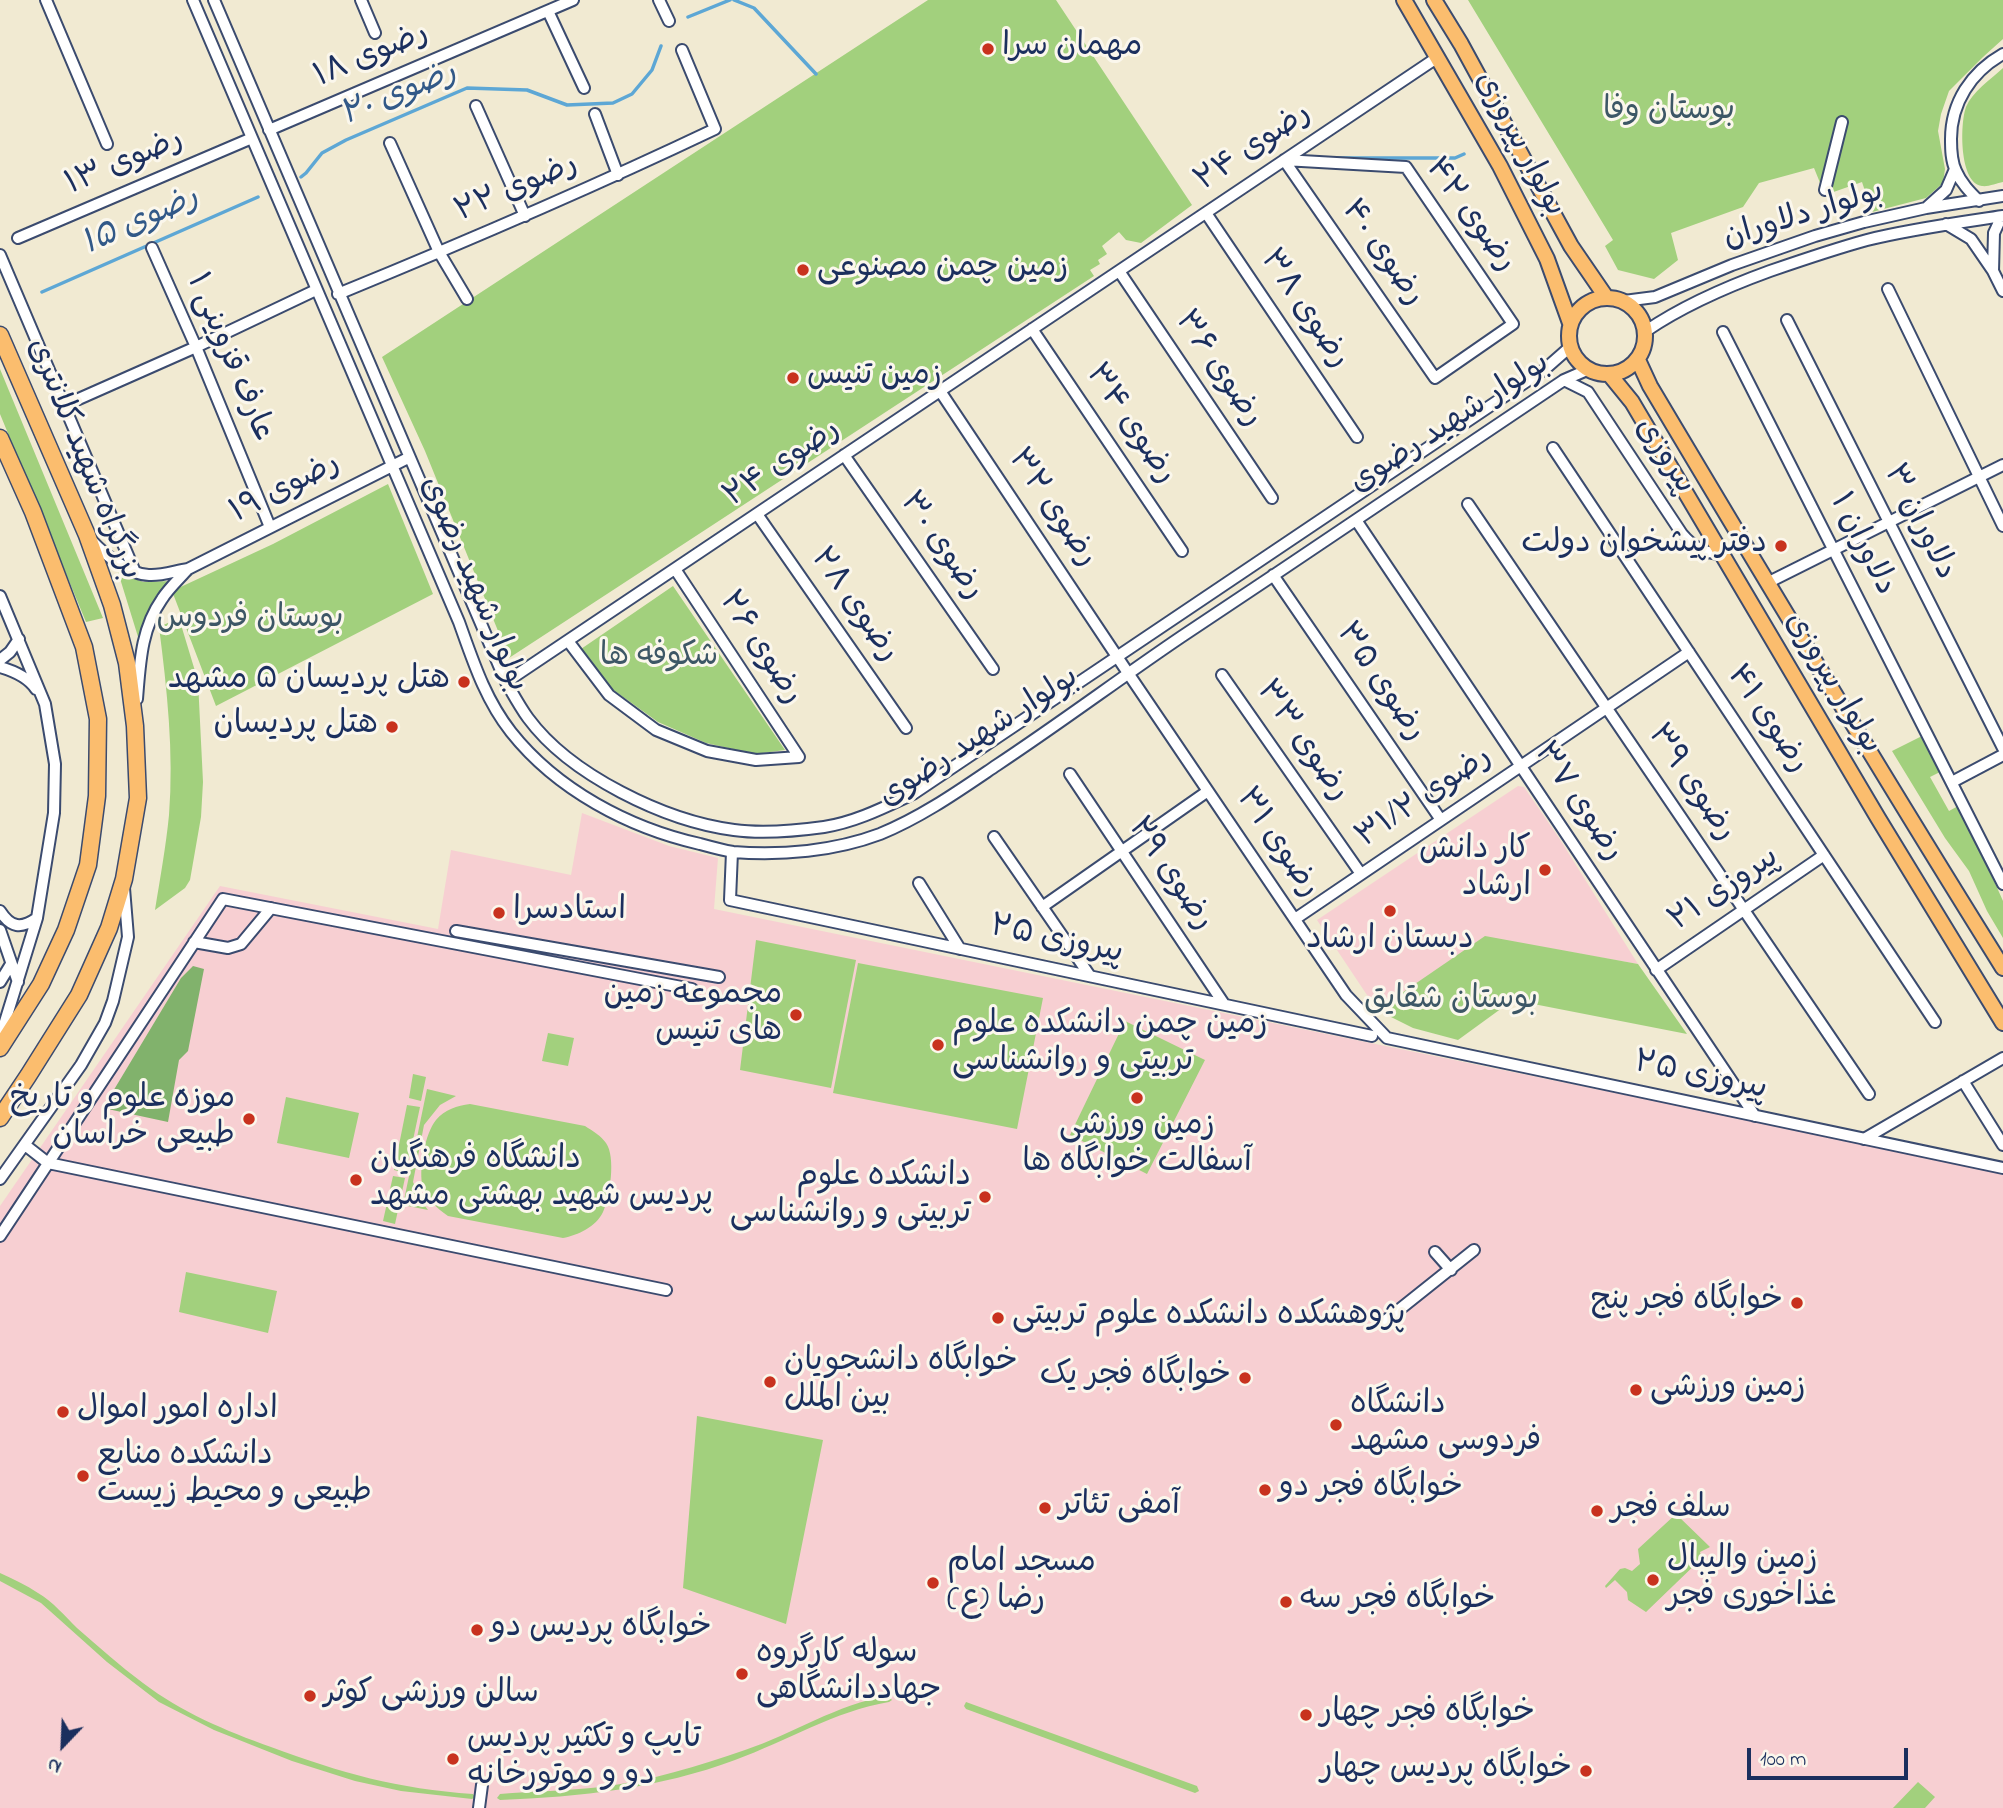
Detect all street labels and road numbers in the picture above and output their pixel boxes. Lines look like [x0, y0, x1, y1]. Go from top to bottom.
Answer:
street label: رضوی ۱۸ [309, 16, 435, 98]
street label: بولوار پیروزی [1464, 66, 1572, 224]
street label: رضوی ۲۴ [1189, 96, 1319, 202]
street label: رضوی ۱۳ [60, 122, 190, 206]
street label: رضوی ۲۲ [450, 147, 584, 233]
street label: رضوی ۴۲ [1415, 151, 1523, 281]
street label: بولوار دلاوران [1719, 174, 1889, 260]
street label: رضوی ۴۰ [1331, 194, 1431, 314]
street label: رضوی ۳۸ [1249, 243, 1357, 377]
street label: عارف قزوینی ۱ [175, 268, 281, 448]
street label: رضوی ۳۶ [1164, 305, 1270, 435]
street label: بزرگراه شهید کلانتری [16, 334, 148, 586]
street label: بولوار شهید رضوی [1344, 346, 1558, 504]
street label: رضوی ۳۴ [1075, 358, 1183, 492]
street label: رضوی ۲۴ [718, 412, 848, 518]
street label: پیروزی [1624, 412, 1702, 502]
street label: رضوی ۳۲ [998, 443, 1104, 575]
street label: رضوی ۱۹ [225, 446, 347, 534]
street label: دلاوران ۳ [1873, 459, 1963, 587]
street label: بولوار شهید رضوی [409, 471, 535, 699]
street label: رضوی ۳۰ [889, 486, 991, 608]
street label: دلاوران ۱ [1819, 487, 1903, 603]
street label: رضوی ۲۸ [800, 542, 906, 670]
street label: رضوی ۲۶ [708, 585, 810, 713]
street label: بولوار پیروزی [1774, 606, 1888, 762]
street label: رضوی ۳۵ [1325, 616, 1433, 750]
street label: رضوی ۴۱ [1716, 659, 1816, 781]
street label: بولوار شهید رضوی [873, 660, 1087, 818]
street label: رضوی ۳۳ [1245, 674, 1357, 810]
street label: رضوی ۳۹ [1637, 718, 1743, 850]
street label: رضوی ۳۷ [1523, 736, 1631, 870]
street label: رضوی ۳۱/۲ [1350, 740, 1500, 858]
street label: رضوی ۳۱ [1225, 782, 1327, 906]
street label: رضوی ۲۹ [1117, 811, 1221, 939]
street label: پیروزی ۲۱ [1663, 840, 1787, 942]
street label: پیروزی ۲۵ [986, 909, 1126, 975]
street label: پیروزی ۲۵ [1630, 1045, 1770, 1111]

